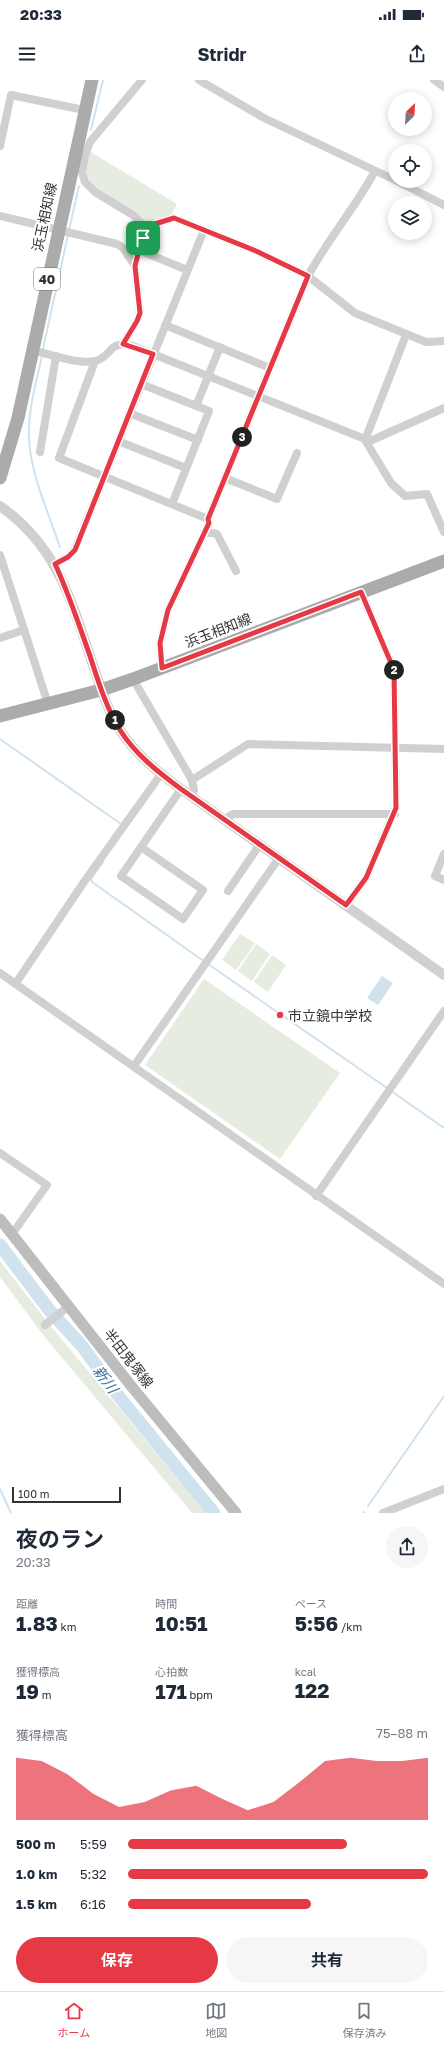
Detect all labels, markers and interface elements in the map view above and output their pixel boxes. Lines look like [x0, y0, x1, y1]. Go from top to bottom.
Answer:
text: 20:33 [20, 5, 62, 23]
icon: menu [16, 43, 38, 65]
text: Stridr [197, 43, 247, 65]
icon: share [406, 43, 428, 65]
north arrow [388, 92, 432, 136]
map controls [388, 92, 432, 240]
button: locate [388, 144, 432, 188]
street label: 浜玉相知線 [28, 181, 60, 253]
button: layers [388, 196, 432, 240]
pin [126, 221, 160, 255]
icon: arrive [132, 227, 154, 249]
road number: 40 [34, 268, 60, 290]
pin: 3 [232, 427, 252, 447]
text: 3 [239, 430, 245, 443]
street label: 浜玉相知線 [182, 610, 254, 650]
pin: 2 [384, 660, 404, 680]
text: 2 [391, 663, 397, 676]
pin: 1 [105, 710, 125, 730]
text: 1 [112, 713, 118, 726]
place label: 市立鏡中学校 [288, 1007, 372, 1024]
marker: 市立鏡中学校 [275, 1010, 285, 1020]
street label: 半田鬼塚線 [101, 1325, 157, 1391]
water label: 新川 [90, 1362, 123, 1398]
scale bar [12, 1485, 121, 1504]
text: 100 m [18, 1487, 49, 1500]
text: 夜のラン [16, 1525, 104, 1552]
button: share [386, 1526, 428, 1568]
text: 20:33 [16, 1554, 51, 1570]
text: 距離 [16, 1597, 38, 1610]
text: 時間 [155, 1597, 177, 1610]
text: ペース [295, 1597, 327, 1610]
text: 1.83 [16, 1611, 58, 1635]
text: 10:51 [155, 1611, 208, 1635]
text: 5:56 [295, 1611, 338, 1635]
text: km [58, 1620, 76, 1633]
text: /km [338, 1620, 362, 1633]
text: 獲得標高 [16, 1665, 60, 1678]
text: 心拍数 [155, 1665, 188, 1678]
text: kcal [295, 1665, 316, 1678]
text: 122 [295, 1678, 329, 1702]
text: 19 [16, 1679, 39, 1703]
text: 171 [155, 1679, 187, 1703]
text: m [39, 1688, 52, 1701]
text: bpm [187, 1688, 213, 1701]
text: 75–88 m [376, 1725, 428, 1741]
text: 獲得標高 [16, 1727, 68, 1743]
text: 500 m [16, 1836, 55, 1852]
text: 5:59 [80, 1836, 107, 1852]
text: 1.0 km [16, 1866, 57, 1882]
text: 5:32 [80, 1866, 107, 1882]
text: 1.5 km [16, 1896, 57, 1912]
text: 6:16 [80, 1896, 106, 1912]
button: 保存 [16, 1937, 218, 1983]
button: 共有 [226, 1937, 428, 1983]
tab: ホーム [58, 2000, 90, 2040]
tab: 地図 [205, 2000, 227, 2040]
tab: 保存済み [342, 2000, 386, 2040]

